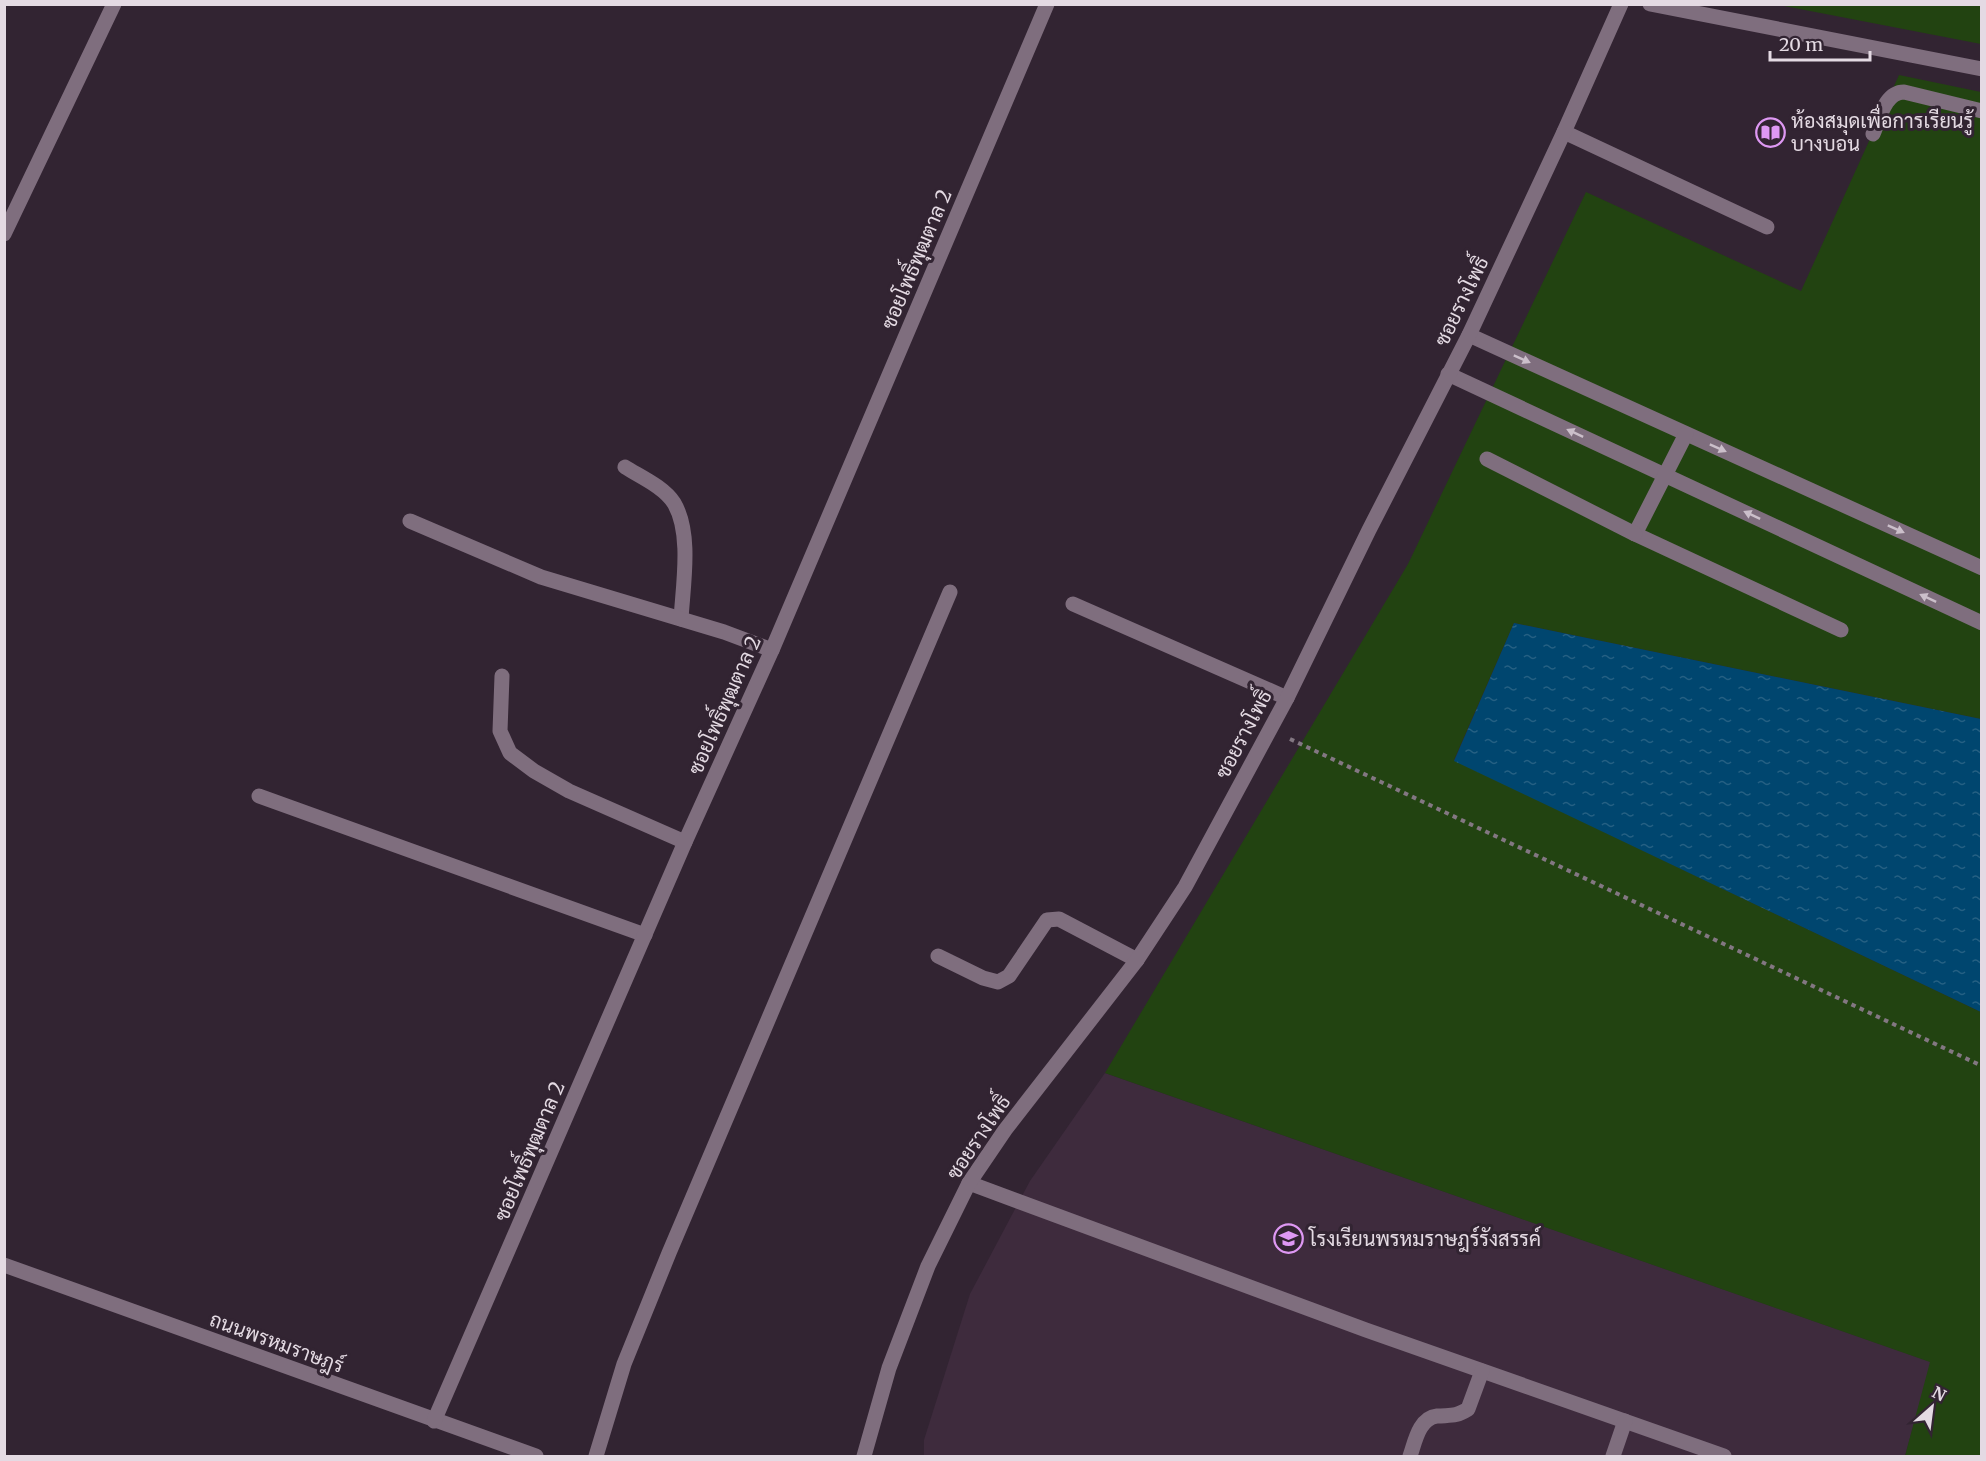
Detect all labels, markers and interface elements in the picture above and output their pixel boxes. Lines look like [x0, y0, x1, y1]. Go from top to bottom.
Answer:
scale bar [1770, 24, 1870, 62]
text: 20 m [1779, 33, 1823, 56]
place label: ห้องสมุดเพื่อการเรียนรู้ บางบอน [1791, 104, 1974, 156]
library icon: ห้องสมุดเพื่อการเรียนรู้ บางบอน [1754, 116, 1786, 148]
street label: ซอยโพธิ์พุฒตาล 2 [871, 183, 959, 333]
street label: ซอยรางโพธิ์ [1424, 250, 1494, 350]
one-way arrow [1513, 354, 1531, 364]
one-way arrow [1566, 428, 1584, 438]
one-way arrow [1710, 444, 1727, 453]
one-way arrow [1743, 511, 1760, 520]
one-way arrow [1887, 525, 1905, 534]
one-way arrow [1920, 593, 1937, 602]
street label: ซอยโพธิ์พุฒตาล 2 [678, 630, 768, 779]
street label: ซอยรางโพธิ์ [1205, 683, 1277, 783]
street label: ซอยโพธิ์พุฒตาล 2 [484, 1075, 572, 1225]
street label: ซอยรางโพธิ์ [936, 1087, 1016, 1184]
school or university icon: โรงเรียนพรหมราษฎร์รังสรรค์ [1272, 1222, 1304, 1254]
place label: โรงเรียนพรหมราษฎร์รังสรรค์ [1308, 1225, 1541, 1253]
street label: ถนนพรหมราษฎร์ [206, 1305, 348, 1380]
north arrow [1902, 1377, 1962, 1437]
text: N [1929, 1382, 1950, 1406]

